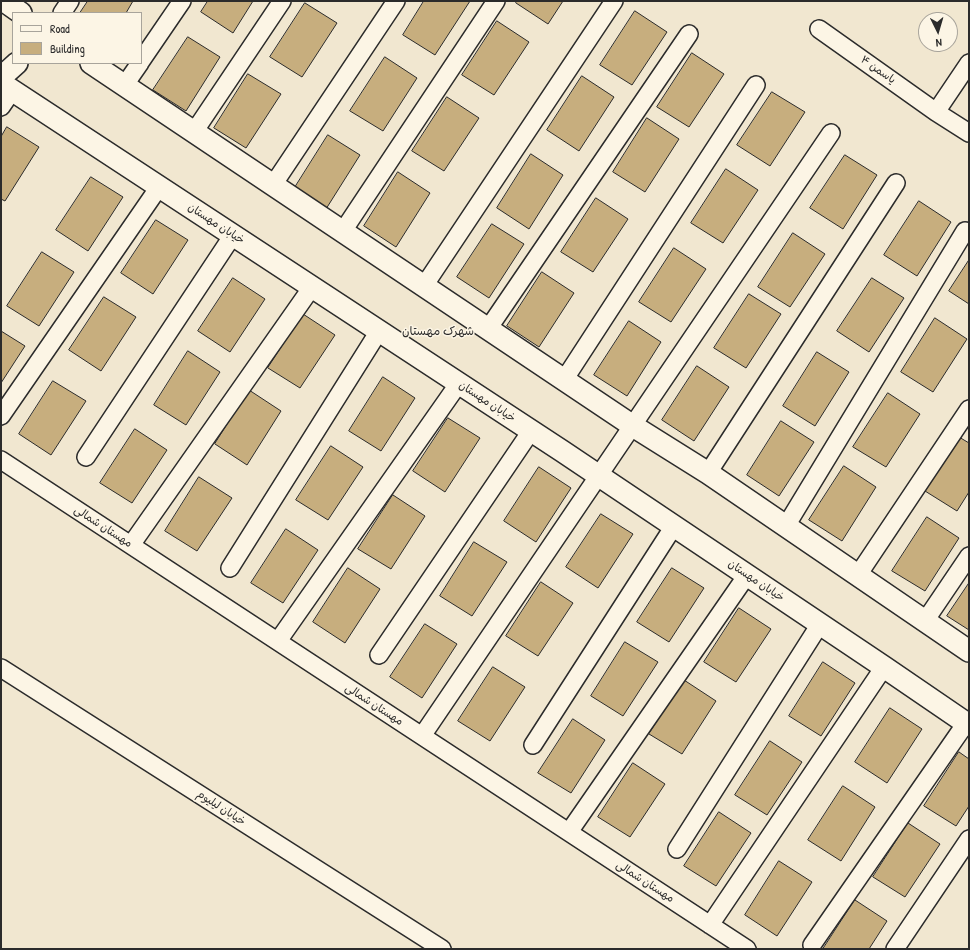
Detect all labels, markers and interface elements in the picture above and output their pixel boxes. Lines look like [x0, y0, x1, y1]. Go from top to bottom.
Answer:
legend [12, 12, 142, 64]
north arrow [918, 12, 958, 52]
text: Road [50, 20, 70, 37]
text: N [935, 36, 942, 50]
text: Building [50, 40, 85, 57]
street label: یاسمن ۴ [858, 53, 898, 87]
street label: خیابان مهستان [185, 201, 247, 247]
district label: شهرک مهستان [402, 325, 474, 339]
street label: خیابان مهستان [456, 379, 518, 425]
street label: مهستان شمالی [71, 503, 135, 551]
street label: خیابان مهستان [725, 557, 787, 605]
street label: مهستان شمالی [342, 681, 406, 729]
street label: خیابان لیلیوم [194, 787, 248, 829]
street label: مهستان شمالی [613, 858, 677, 906]

